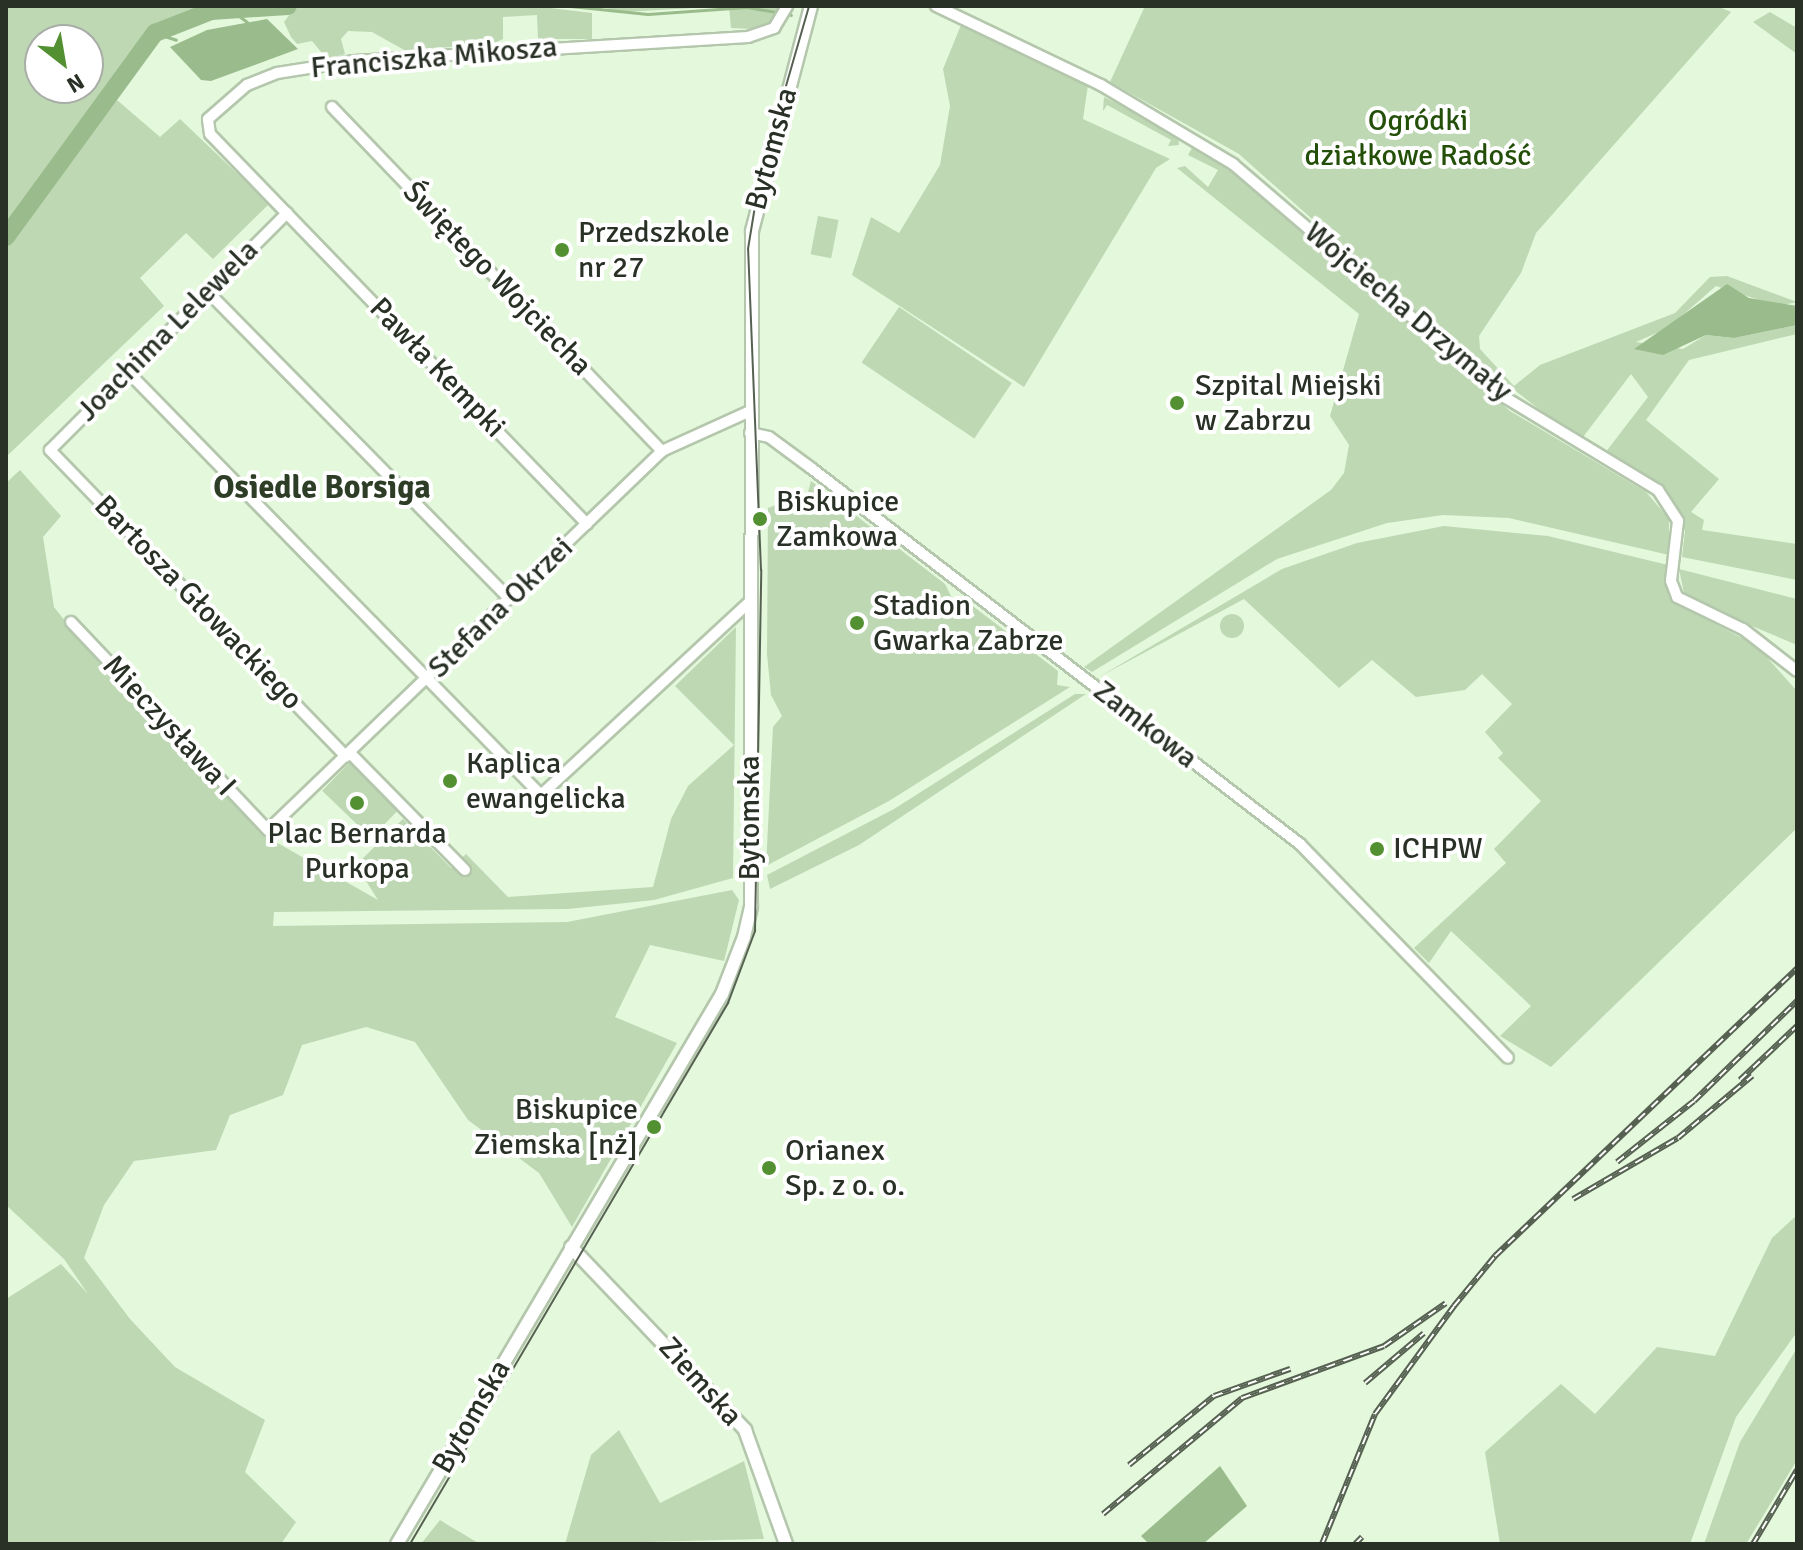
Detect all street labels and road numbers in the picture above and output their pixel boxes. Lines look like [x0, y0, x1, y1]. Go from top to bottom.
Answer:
street label: Franciszka Mikosza [309, 29, 559, 87]
street label: Bytomska [738, 84, 806, 214]
street label: Świętego Wojciecha [395, 174, 599, 384]
street label: Wojciecha Drzymały [1297, 215, 1519, 409]
street label: Joachima Lelewela [70, 233, 266, 429]
street label: Pawła Kempki [362, 291, 512, 445]
street label: Bartosza Głowackiego [86, 488, 310, 718]
street label: Stefana Okrzei [421, 530, 581, 686]
street label: Mieczysława I [95, 648, 243, 804]
street label: Zamkowa [1086, 673, 1204, 777]
street label: Bytomska [732, 755, 768, 881]
street label: Ziemska [651, 1330, 749, 1434]
street label: Bytomska [425, 1354, 519, 1480]

